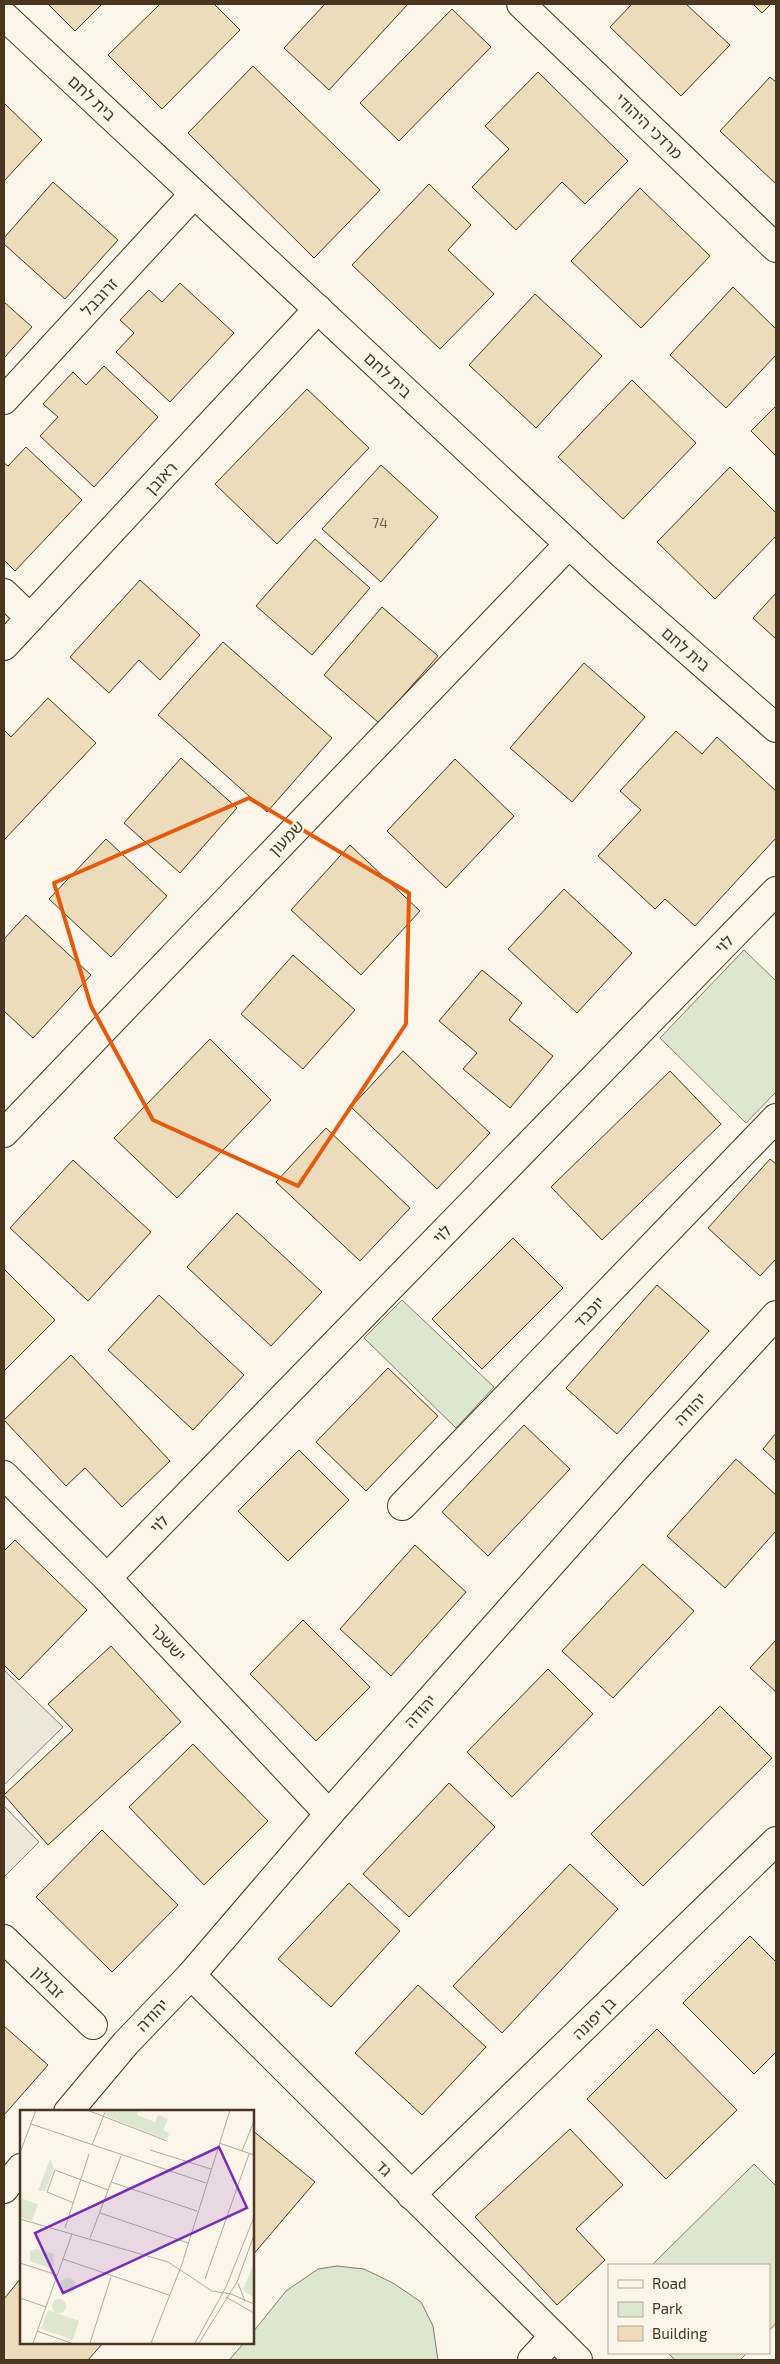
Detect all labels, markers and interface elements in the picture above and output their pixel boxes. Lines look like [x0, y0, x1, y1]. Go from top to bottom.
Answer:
street label: בית לחם [65, 71, 120, 124]
street label: מרדכי היהודי [612, 89, 687, 162]
street label: זרובבל [76, 274, 121, 320]
street label: בית לחם [361, 348, 416, 401]
street label: ראובן [141, 457, 180, 498]
house number: 74 [372, 514, 388, 531]
street label: בית לחם [658, 622, 714, 675]
street label: שמעון [264, 816, 307, 859]
street label: לוי [711, 931, 737, 957]
street label: לוי [429, 1221, 455, 1247]
street label: יוכבד [570, 1292, 608, 1331]
street label: יהודה [670, 1388, 709, 1429]
street label: לוי [146, 1511, 172, 1537]
street label: יששכר [146, 1619, 190, 1664]
street label: יהודה [400, 1690, 439, 1731]
street label: זבולון [28, 1962, 68, 2001]
street label: בן יפונה [568, 1992, 619, 2043]
street label: יהודה [132, 1995, 172, 2035]
inset map [20, 2110, 254, 2344]
street label: גד [372, 2156, 396, 2180]
legend [608, 2264, 770, 2354]
text: Road [652, 2274, 687, 2292]
text: Park [652, 2299, 683, 2317]
text: Building [652, 2324, 708, 2342]

